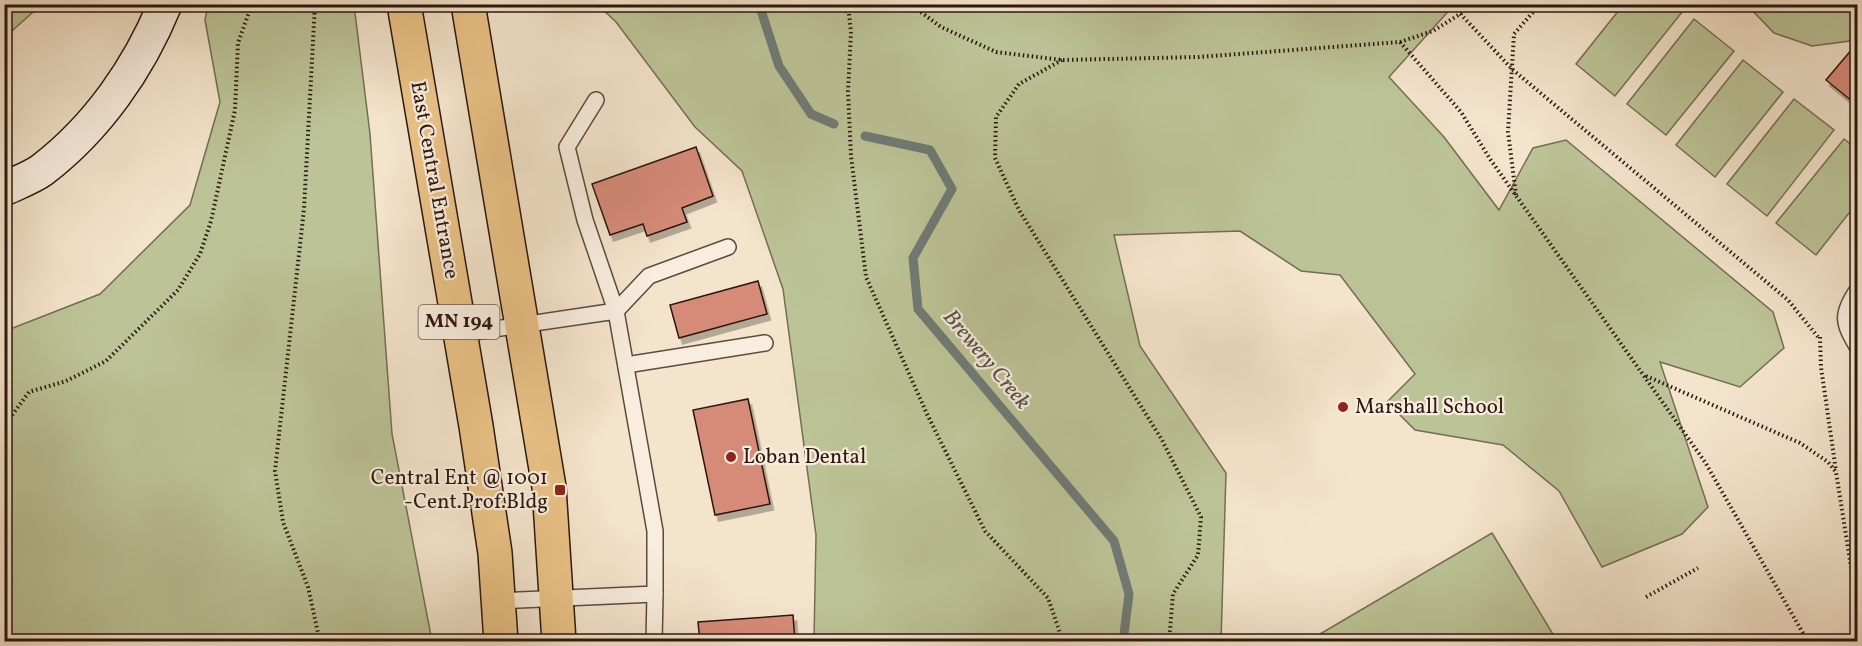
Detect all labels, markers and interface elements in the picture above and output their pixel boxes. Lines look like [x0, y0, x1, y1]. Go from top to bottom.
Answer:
street label: East Central Entrance [402, 79, 466, 281]
water label: Brewery Creek [935, 303, 1037, 417]
road number: MN 194 [418, 305, 500, 339]
place label: Marshall School [1355, 393, 1504, 422]
marker: Marshall School [1336, 400, 1350, 414]
place label: Loban Dental [743, 443, 866, 472]
marker: Loban Dental [724, 450, 738, 464]
place label: Central Ent @ 1001 -Cent.Prof.Bldg [371, 464, 548, 517]
marker: Central Ent @ 1001 -Cent.Prof.Bldg [553, 483, 567, 497]

